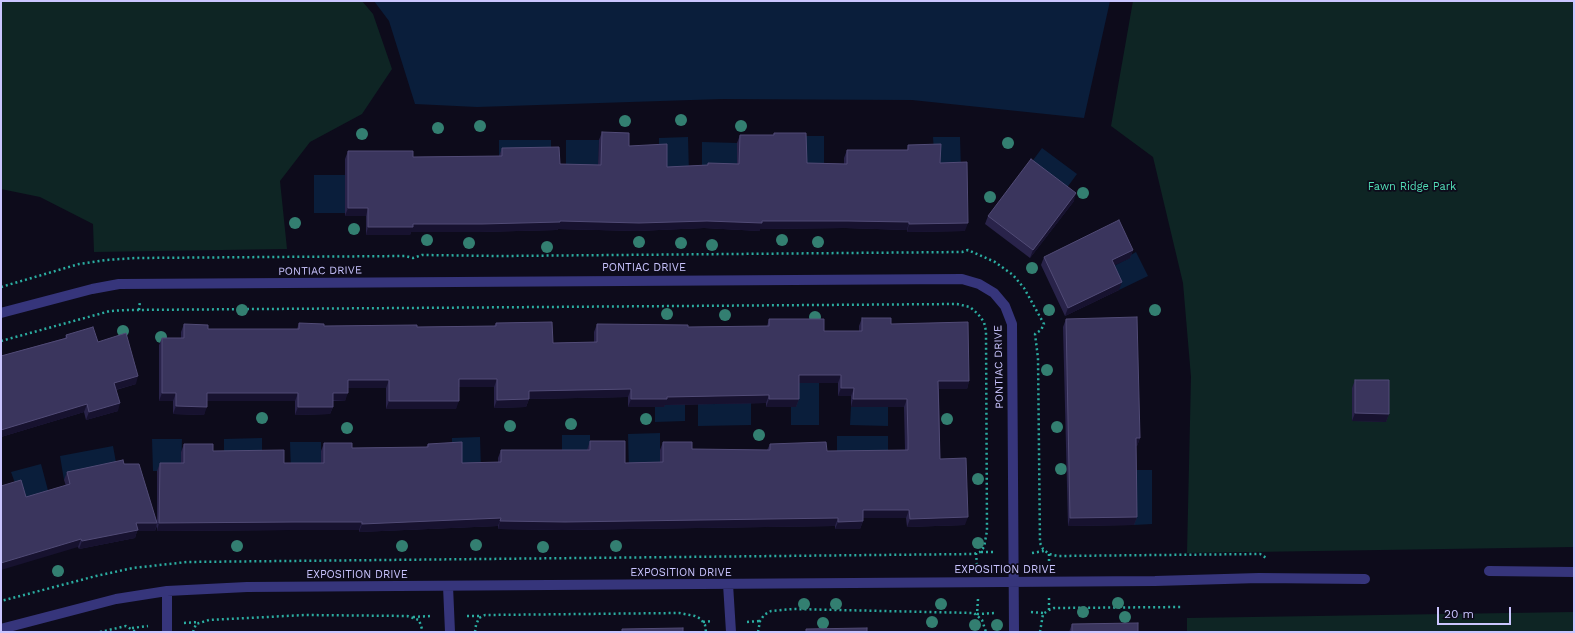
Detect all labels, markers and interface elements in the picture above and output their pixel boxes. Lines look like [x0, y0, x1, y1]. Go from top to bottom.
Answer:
park label: Fawn Ridge Park [1368, 180, 1456, 194]
street label: PONTIAC DRIVE [602, 261, 686, 275]
street label: PONTIAC DRIVE [278, 264, 362, 278]
street label: PONTIAC DRIVE [992, 325, 1006, 409]
street label: EXPOSITION DRIVE [954, 563, 1056, 577]
street label: EXPOSITION DRIVE [630, 566, 732, 580]
street label: EXPOSITION DRIVE [306, 568, 408, 582]
scale bar [1439, 599, 1513, 625]
text: 20 m [1444, 607, 1474, 621]

